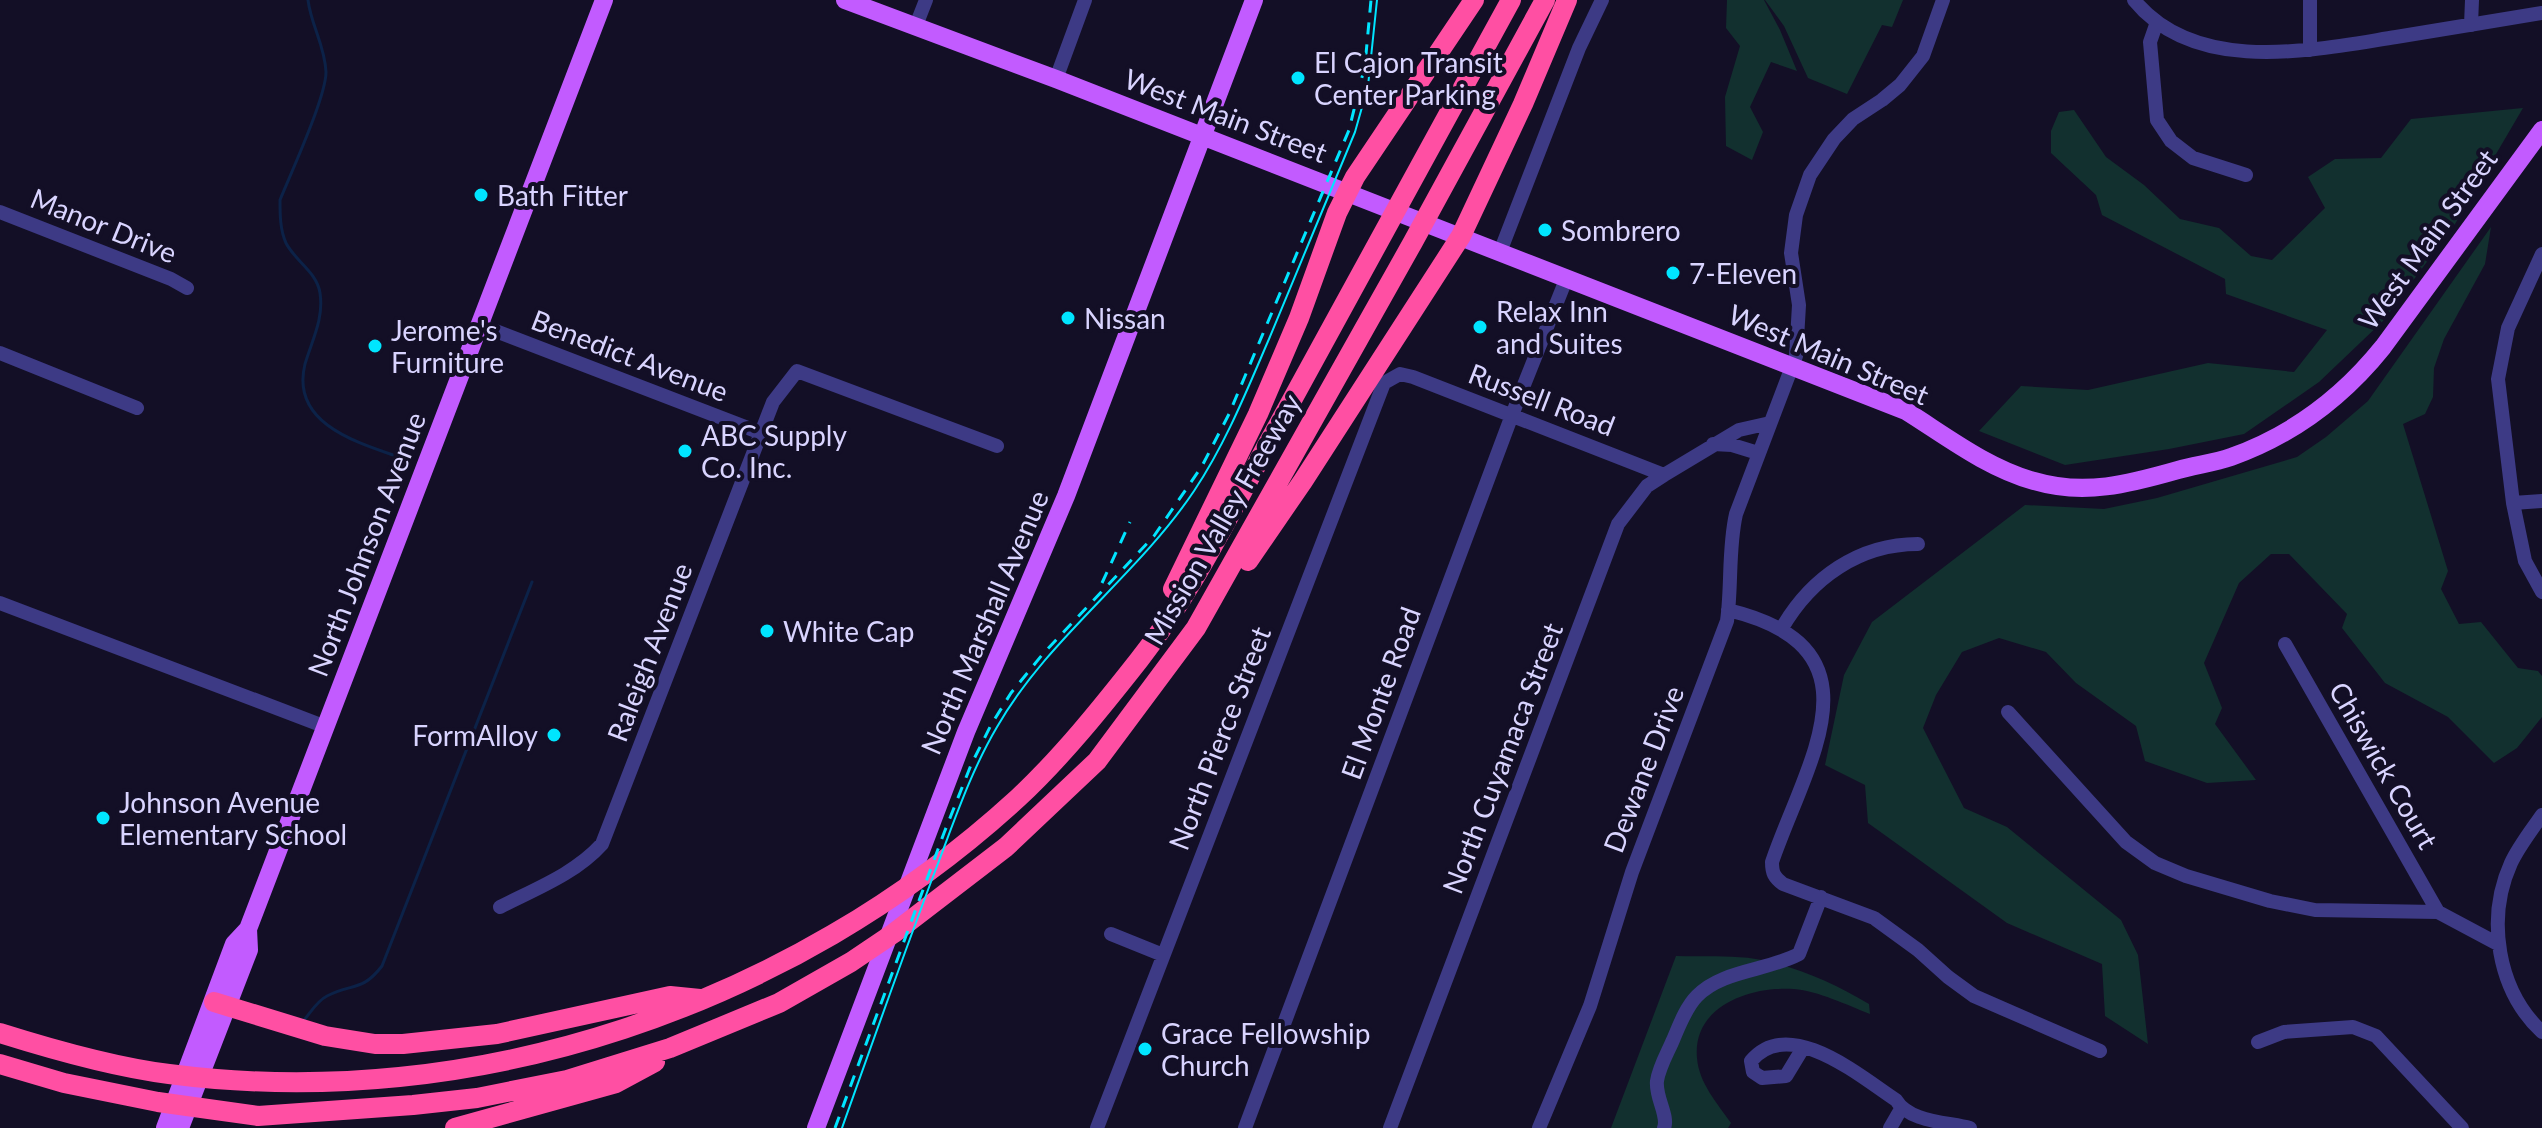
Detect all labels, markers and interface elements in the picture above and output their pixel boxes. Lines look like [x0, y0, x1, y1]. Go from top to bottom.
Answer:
place label: El Cajon Transit Center Parking [1314, 45, 1503, 111]
street label: West Main Street [1120, 61, 1332, 169]
marker: El Cajon Transit Center Parking [1289, 69, 1307, 87]
street label: West Main Street [2350, 142, 2504, 336]
place label: Bath Fitter [497, 178, 628, 212]
street label: Manor Drive [26, 180, 182, 270]
marker: Bath Fitter [472, 186, 490, 204]
place label: Sombrero [1561, 213, 1681, 247]
marker: Sombrero [1536, 221, 1554, 239]
place label: 7-Eleven [1689, 256, 1797, 290]
marker: 7-Eleven [1664, 264, 1682, 282]
place label: Relax Inn and Suites [1496, 294, 1623, 360]
street label: West Main Street [1724, 296, 1934, 412]
place label: Nissan [1084, 301, 1166, 335]
street label: Benedict Avenue [527, 302, 733, 408]
marker: Nissan [1059, 309, 1077, 327]
place label: Jerome's Furniture [391, 313, 504, 379]
marker: Relax Inn and Suites [1471, 318, 1489, 336]
marker: Jerome's Furniture [366, 337, 384, 355]
street label: Russell Road [1464, 356, 1620, 442]
street label: Mission Valley Freeway [1136, 387, 1308, 650]
street label: North Johnson Avenue [300, 407, 432, 681]
place label: ABC Supply Co. Inc. [701, 418, 847, 484]
marker: ABC Supply Co. Inc. [676, 442, 694, 460]
street label: North Marshall Avenue [913, 485, 1055, 759]
street label: Raleigh Avenue [599, 558, 699, 746]
street label: El Monte Road [1333, 602, 1427, 784]
place label: White Cap [783, 614, 914, 648]
street label: North Cuyamaca Street [1435, 618, 1569, 898]
marker: White Cap [758, 622, 776, 640]
street label: North Pierce Street [1161, 622, 1277, 854]
street label: Chiswick Court [2323, 676, 2445, 854]
street label: Dewane Drive [1596, 681, 1690, 857]
place label: FormAlloy [412, 718, 539, 752]
marker: FormAlloy [545, 726, 563, 744]
place label: Johnson Avenue Elementary School [119, 785, 347, 851]
marker: Johnson Avenue Elementary School [94, 809, 112, 827]
place label: Grace Fellowship Church [1161, 1016, 1371, 1082]
marker: Grace Fellowship Church [1136, 1040, 1154, 1058]

